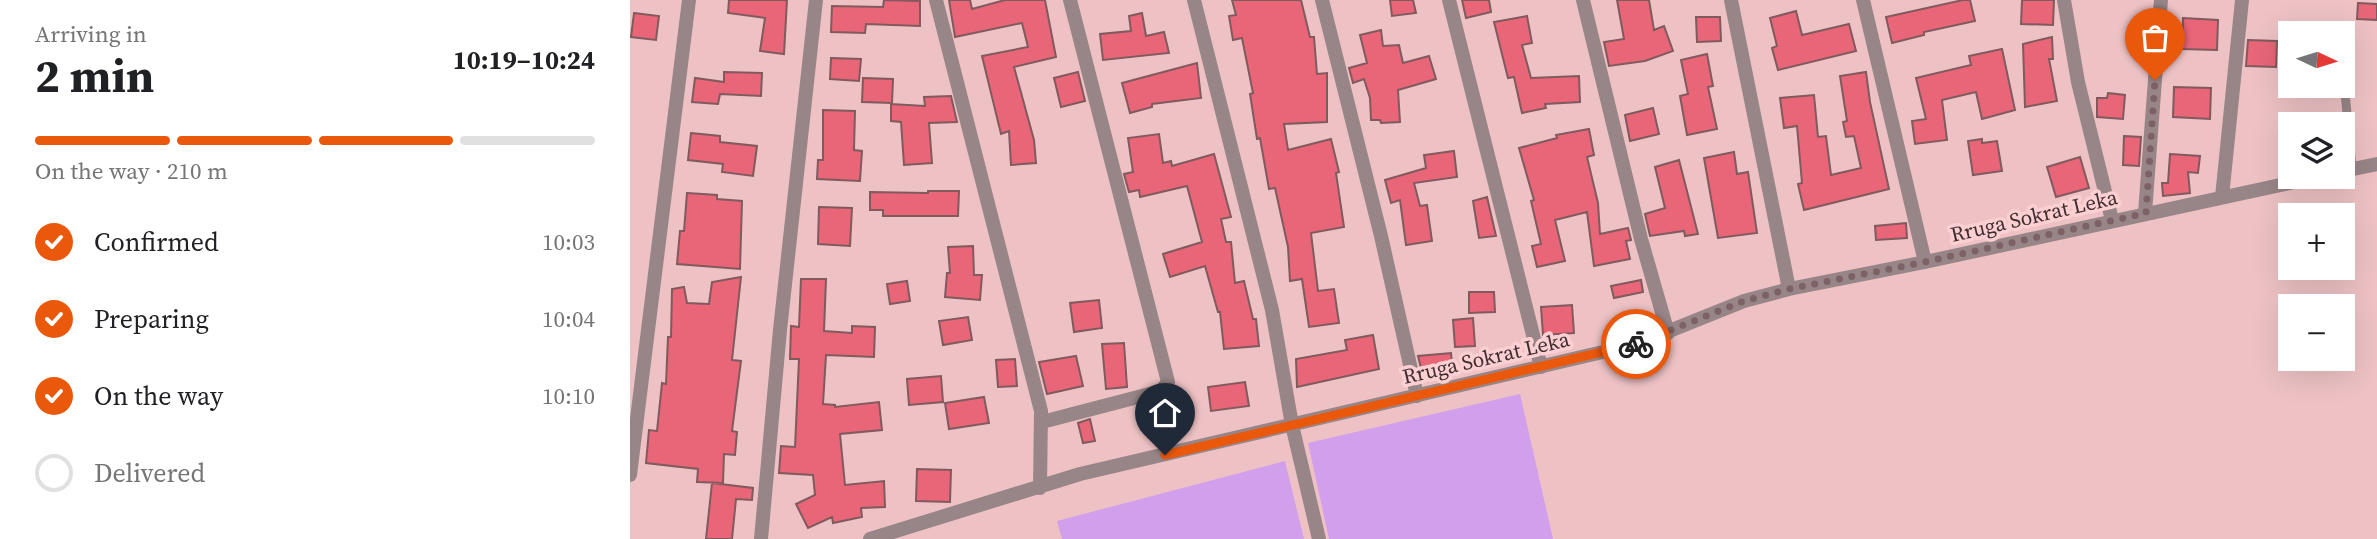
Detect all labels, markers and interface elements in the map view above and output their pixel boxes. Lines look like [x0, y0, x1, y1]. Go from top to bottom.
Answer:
pin [2125, 8, 2185, 80]
text: Arriving in [35, 18, 147, 50]
icon: bag [2136, 19, 2174, 57]
north arrow [2278, 21, 2356, 98]
map controls [2278, 21, 2355, 371]
text: 10:19–10:24 [453, 42, 595, 78]
text: 2 min [35, 44, 154, 107]
button: layers [2278, 112, 2355, 189]
text: On the way · 210 m [35, 155, 228, 187]
street label: Rruga Sokrat Leka [1948, 182, 2120, 249]
button: + [2278, 203, 2355, 280]
icon: check [35, 223, 73, 261]
text: Confirmed [94, 224, 219, 260]
text: 10:03 [542, 226, 595, 258]
button: − [2278, 294, 2355, 371]
icon: check [35, 300, 73, 338]
text: Preparing [94, 301, 209, 337]
text: 10:04 [542, 303, 595, 335]
courier [1601, 309, 1671, 379]
street label: Rruga Sokrat Leka [1400, 324, 1572, 391]
icon: bike [1617, 325, 1655, 363]
icon: check [35, 377, 73, 415]
text: On the way [94, 378, 223, 414]
text: 10:10 [542, 380, 595, 412]
pin [1135, 383, 1195, 455]
icon: home [1146, 394, 1184, 432]
text: Delivered [94, 455, 205, 491]

